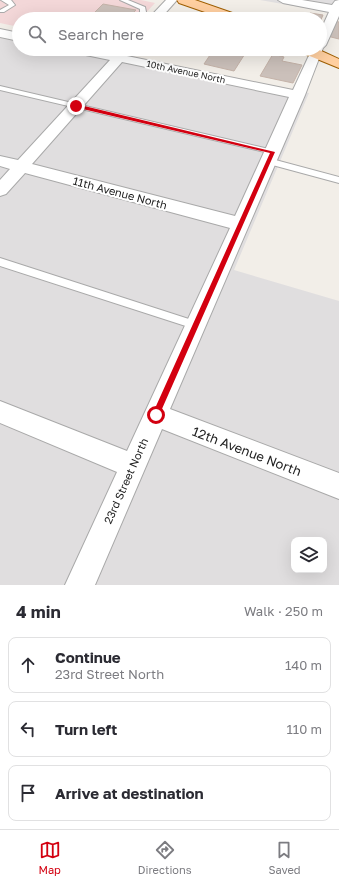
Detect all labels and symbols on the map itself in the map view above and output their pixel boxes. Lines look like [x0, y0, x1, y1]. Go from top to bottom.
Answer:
street label: 10th Avenue North [146, 58, 227, 85]
route end [67, 97, 85, 115]
street label: 11th Avenue North [72, 174, 169, 211]
route start [147, 406, 165, 424]
street label: 12th Avenue North [190, 423, 304, 479]
street label: 23rd Street North [101, 436, 150, 526]

